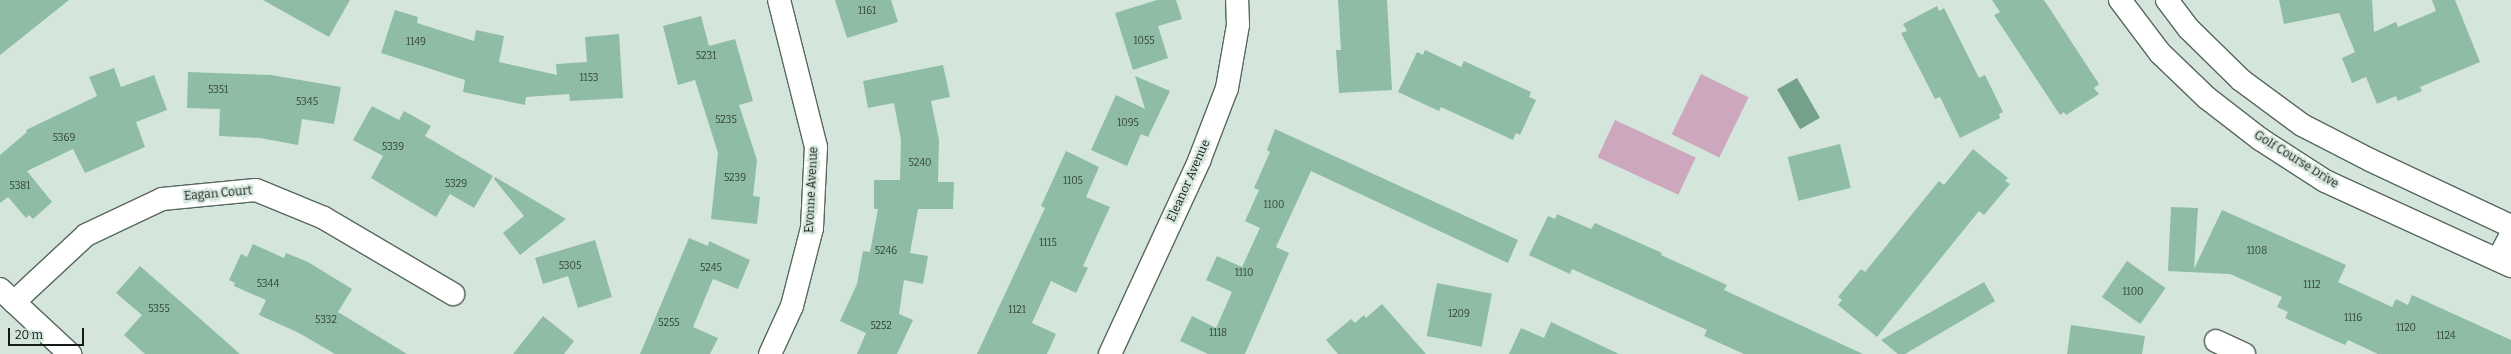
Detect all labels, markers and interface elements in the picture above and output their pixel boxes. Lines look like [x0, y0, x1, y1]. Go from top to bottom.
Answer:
house number: 1161 [858, 6, 876, 18]
house number: 1055 [1133, 36, 1155, 48]
house number: 1149 [406, 37, 426, 49]
house number: 5231 [696, 51, 716, 63]
house number: 1153 [580, 73, 598, 85]
house number: 5351 [208, 85, 228, 97]
house number: 5345 [296, 97, 318, 109]
house number: 5235 [715, 115, 737, 127]
house number: 1095 [1117, 118, 1139, 130]
street label: Golf Course Drive [2251, 128, 2341, 192]
house number: 5369 [53, 133, 75, 145]
street label: Eleanor Avenue [1164, 138, 1214, 224]
house number: 5339 [382, 142, 404, 154]
street label: Evonne Avenue [803, 146, 821, 234]
house number: 5240 [909, 158, 931, 170]
house number: 5239 [724, 173, 746, 185]
house number: 1105 [1063, 176, 1083, 188]
house number: 5329 [445, 179, 467, 191]
house number: 5381 [10, 181, 30, 193]
street label: Eagan Court [183, 184, 253, 204]
house number: 1100 [1264, 200, 1284, 212]
house number: 1115 [1039, 238, 1057, 250]
house number: 5246 [875, 246, 897, 258]
house number: 1108 [2247, 246, 2267, 258]
house number: 5305 [559, 261, 581, 273]
house number: 5245 [700, 263, 722, 275]
house number: 1110 [1235, 268, 1253, 280]
house number: 5344 [257, 279, 279, 291]
house number: 1112 [2303, 280, 2321, 292]
house number: 1100 [2123, 287, 2143, 299]
house number: 5355 [148, 304, 170, 316]
house number: 1121 [1008, 305, 1026, 317]
house number: 1209 [1448, 309, 1470, 321]
house number: 1116 [2344, 313, 2362, 325]
house number: 5332 [315, 315, 337, 327]
house number: 5255 [658, 318, 680, 330]
scale bar [10, 320, 86, 346]
house number: 5252 [870, 321, 892, 333]
house number: 1120 [2396, 323, 2416, 335]
text: 20 m [15, 328, 43, 342]
house number: 1118 [1209, 328, 1227, 340]
house number: 1124 [2436, 331, 2456, 343]

